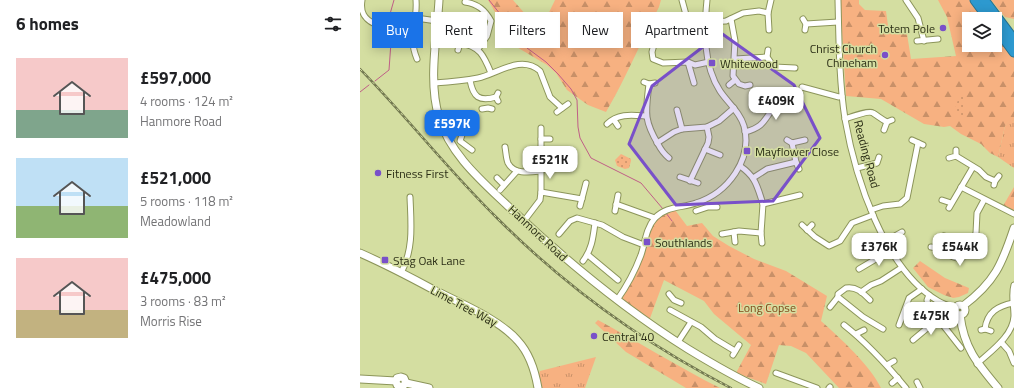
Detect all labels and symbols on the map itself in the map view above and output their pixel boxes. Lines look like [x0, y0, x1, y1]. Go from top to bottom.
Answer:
place label: Totem Pole [878, 19, 935, 38]
marker: Totem Pole [938, 23, 948, 33]
place label: Christ Church Chineham [810, 39, 877, 72]
marker: Christ Church Chineham [880, 50, 890, 60]
place label: Whitewood [720, 54, 778, 73]
marker: Whitewood [707, 58, 717, 68]
pin: £409K [748, 87, 804, 121]
pin: £597K [424, 110, 480, 144]
street label: Reading Road [849, 118, 885, 190]
place label: Mayflower Close [755, 142, 839, 161]
pin: £521K [522, 146, 578, 180]
marker: Mayflower Close [742, 146, 752, 156]
place label: Fitness First [386, 164, 449, 183]
marker: Fitness First [373, 168, 383, 178]
street label: Hanmore Road [504, 200, 572, 266]
place label: Southlands [655, 233, 712, 252]
pin: £376K [851, 233, 907, 267]
pin: £544K [932, 233, 988, 267]
marker: Southlands [642, 237, 652, 247]
place label: Stag Oak Lane [393, 251, 465, 270]
marker: Stag Oak Lane [380, 255, 390, 265]
street label: Lime Tree Way [427, 280, 501, 332]
park label: Long Copse [738, 298, 796, 317]
pin: £475K [903, 302, 959, 336]
place label: Central 40 [602, 327, 654, 346]
marker: Central 40 [589, 331, 599, 341]

